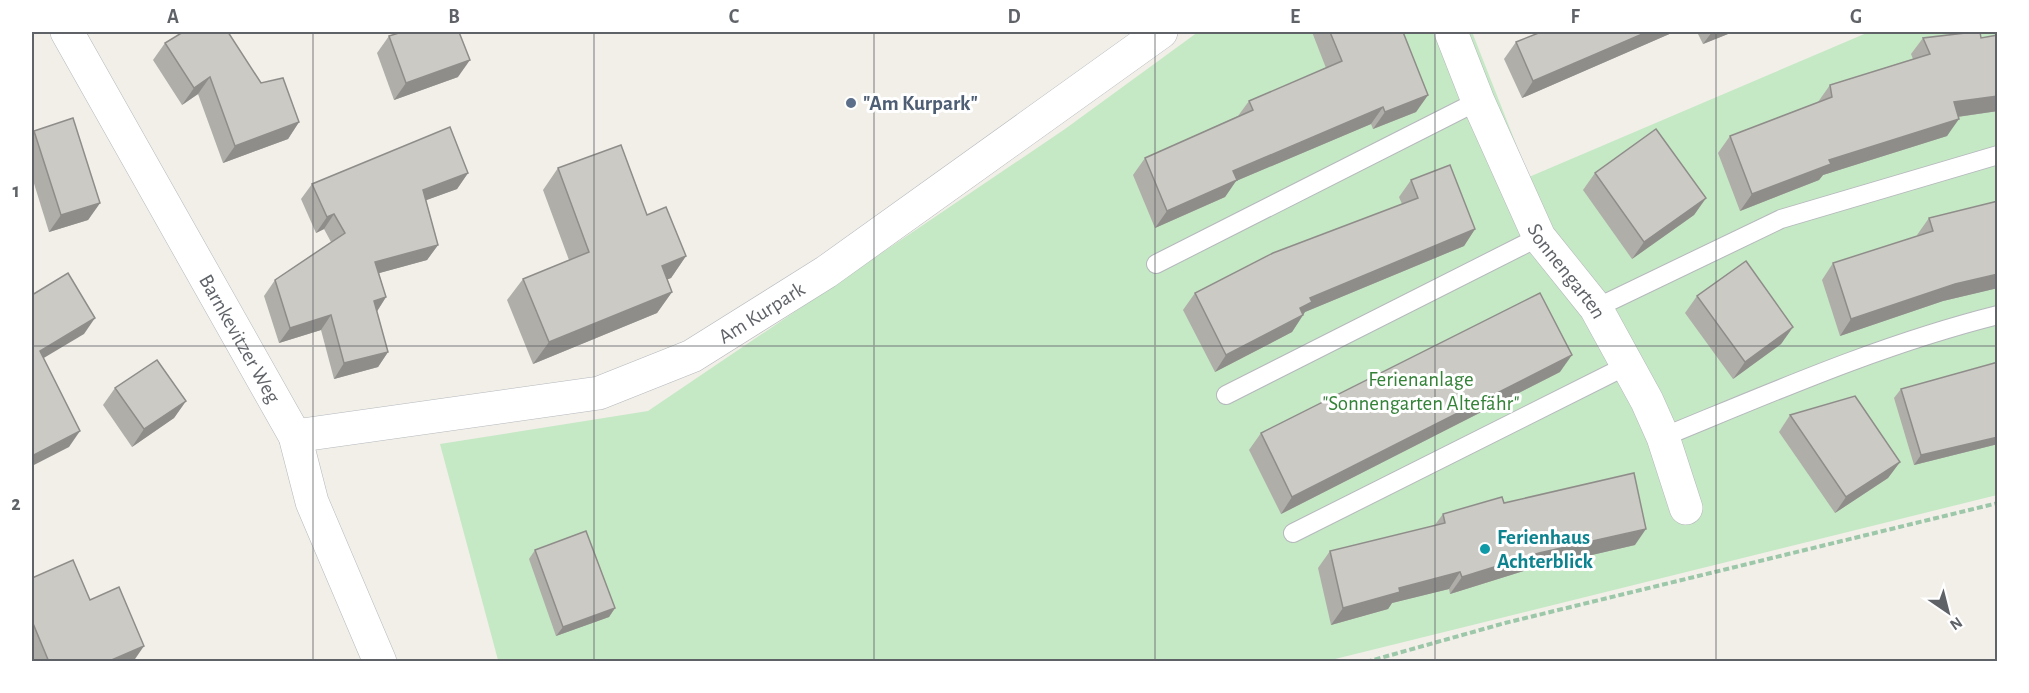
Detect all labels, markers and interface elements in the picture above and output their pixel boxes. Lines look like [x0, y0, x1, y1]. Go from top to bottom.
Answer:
text: A [167, 7, 179, 27]
text: B [448, 7, 460, 27]
text: C [729, 7, 740, 27]
text: D [1007, 7, 1021, 27]
text: E [1290, 7, 1300, 27]
text: F [1570, 7, 1580, 27]
text: G [1850, 7, 1862, 27]
place label: "Am Kurpark" [863, 93, 978, 114]
marker: "Am Kurpark" [844, 96, 858, 110]
text: 1 [12, 181, 20, 201]
street label: Sonnengarten [1523, 221, 1610, 322]
street label: Barnkevitzer Weg [195, 271, 284, 407]
street label: Am Kurpark [715, 278, 809, 348]
park label: Ferienanlage "Sonnengarten Altefähr" [1322, 369, 1520, 414]
text: 2 [11, 494, 21, 514]
place label: Ferienhaus Achterblick [1497, 527, 1593, 572]
marker: Ferienhaus Achterblick [1478, 542, 1492, 556]
north arrow [1918, 582, 1978, 642]
text: N [1947, 614, 1965, 633]

